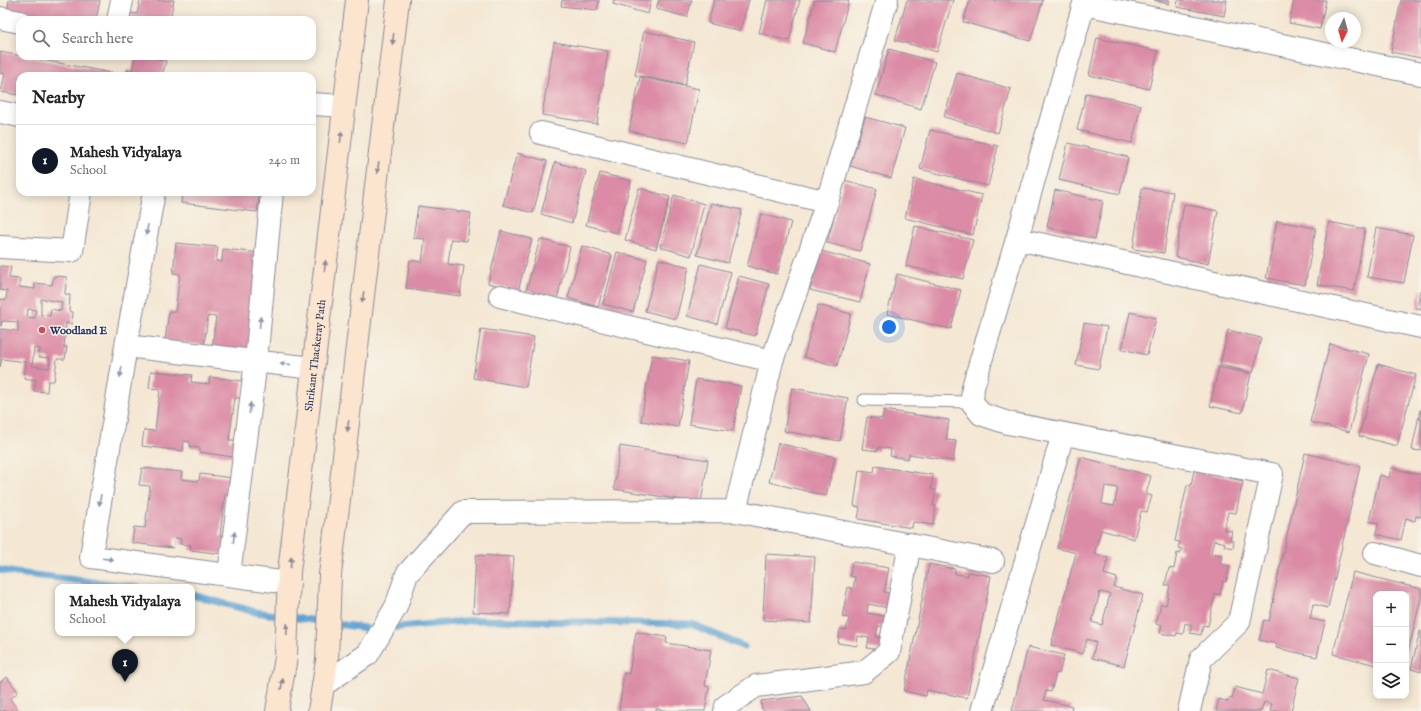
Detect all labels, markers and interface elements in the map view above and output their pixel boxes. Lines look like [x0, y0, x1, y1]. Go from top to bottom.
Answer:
north arrow [1325, 12, 1361, 48]
search box [16, 16, 316, 60]
icon: search [30, 27, 52, 49]
text: Search here [62, 29, 133, 48]
one-way arrow [390, 33, 396, 45]
text: Nearby [32, 88, 85, 109]
one-way arrow [337, 131, 344, 143]
text: Mahesh Vidyalaya [70, 143, 182, 162]
text: 1 [43, 152, 47, 169]
text: 240 m [268, 152, 300, 169]
text: School [70, 162, 107, 179]
one-way arrow [375, 162, 381, 174]
one-way arrow [144, 224, 150, 236]
one-way arrow [322, 260, 328, 272]
one-way arrow [360, 291, 366, 303]
street label: Shrikant Thackeray Path [302, 299, 329, 412]
one-way arrow [256, 316, 263, 328]
your location [879, 317, 899, 337]
place label: Woodland E [49, 324, 108, 338]
marker: Woodland E [37, 325, 47, 335]
one-way arrow [279, 361, 291, 367]
one-way arrow [118, 366, 124, 378]
one-way arrow [247, 401, 253, 414]
one-way arrow [345, 420, 351, 432]
one-way arrow [97, 494, 103, 506]
one-way arrow [231, 530, 237, 543]
one-way arrow [102, 556, 114, 563]
one-way arrow [287, 556, 294, 568]
popup [55, 584, 195, 636]
map controls [1373, 591, 1409, 699]
button: + [1373, 591, 1409, 627]
text: Mahesh Vidyalaya [69, 592, 181, 611]
text: School [69, 611, 106, 628]
one-way arrow [284, 623, 291, 635]
button: − [1373, 627, 1409, 663]
pin: 1 [112, 649, 138, 682]
button: layers [1373, 663, 1409, 699]
one-way arrow [279, 678, 285, 690]

